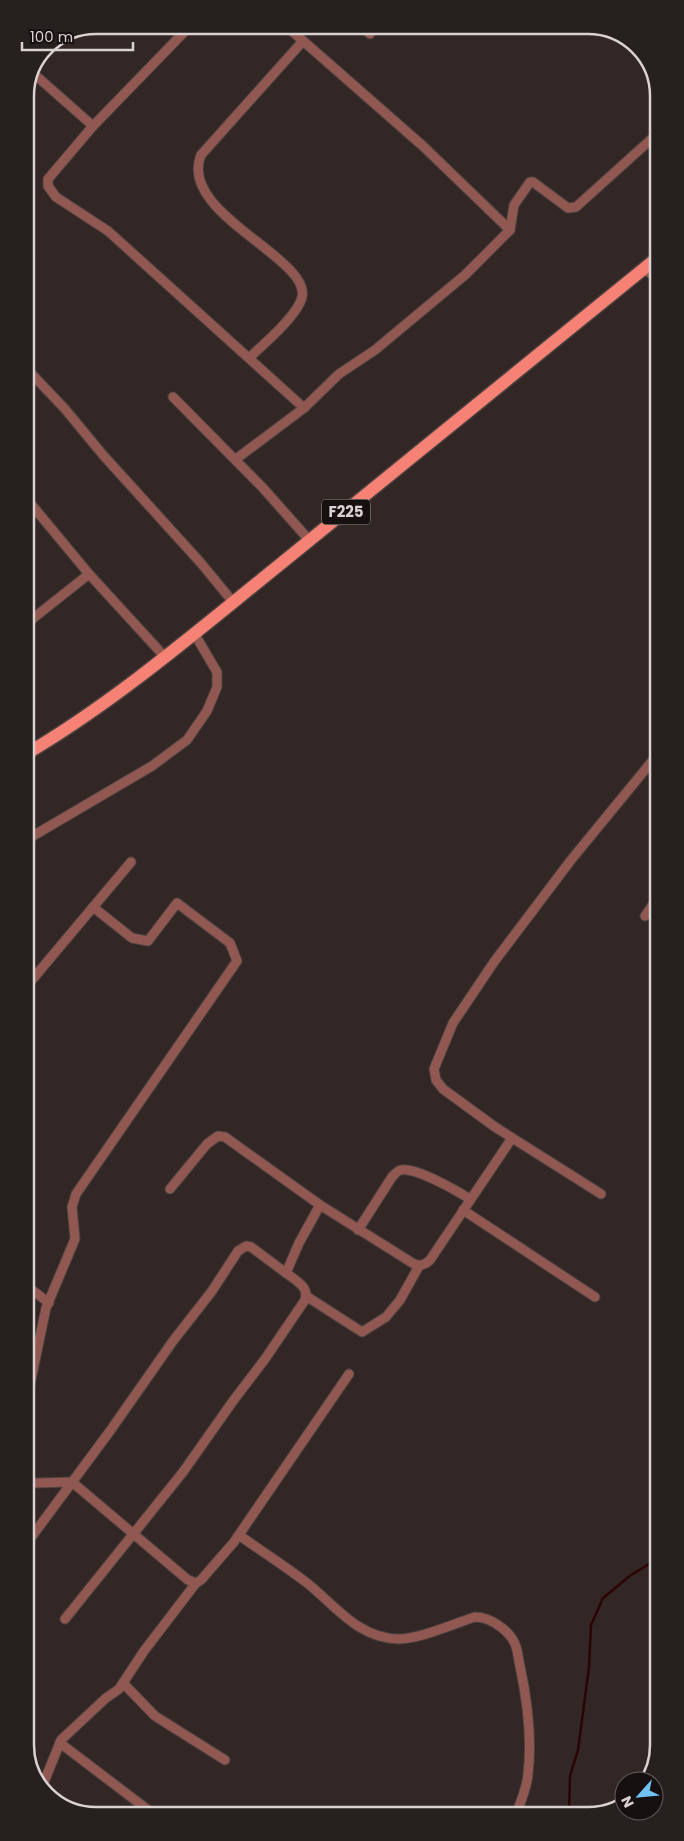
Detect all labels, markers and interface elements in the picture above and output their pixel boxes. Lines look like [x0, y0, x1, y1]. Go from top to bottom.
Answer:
scale bar [22, 20, 134, 52]
text: 100 m [30, 26, 73, 47]
road number: F225 [322, 500, 370, 524]
north arrow [614, 1771, 664, 1821]
text: N [616, 1793, 639, 1811]

